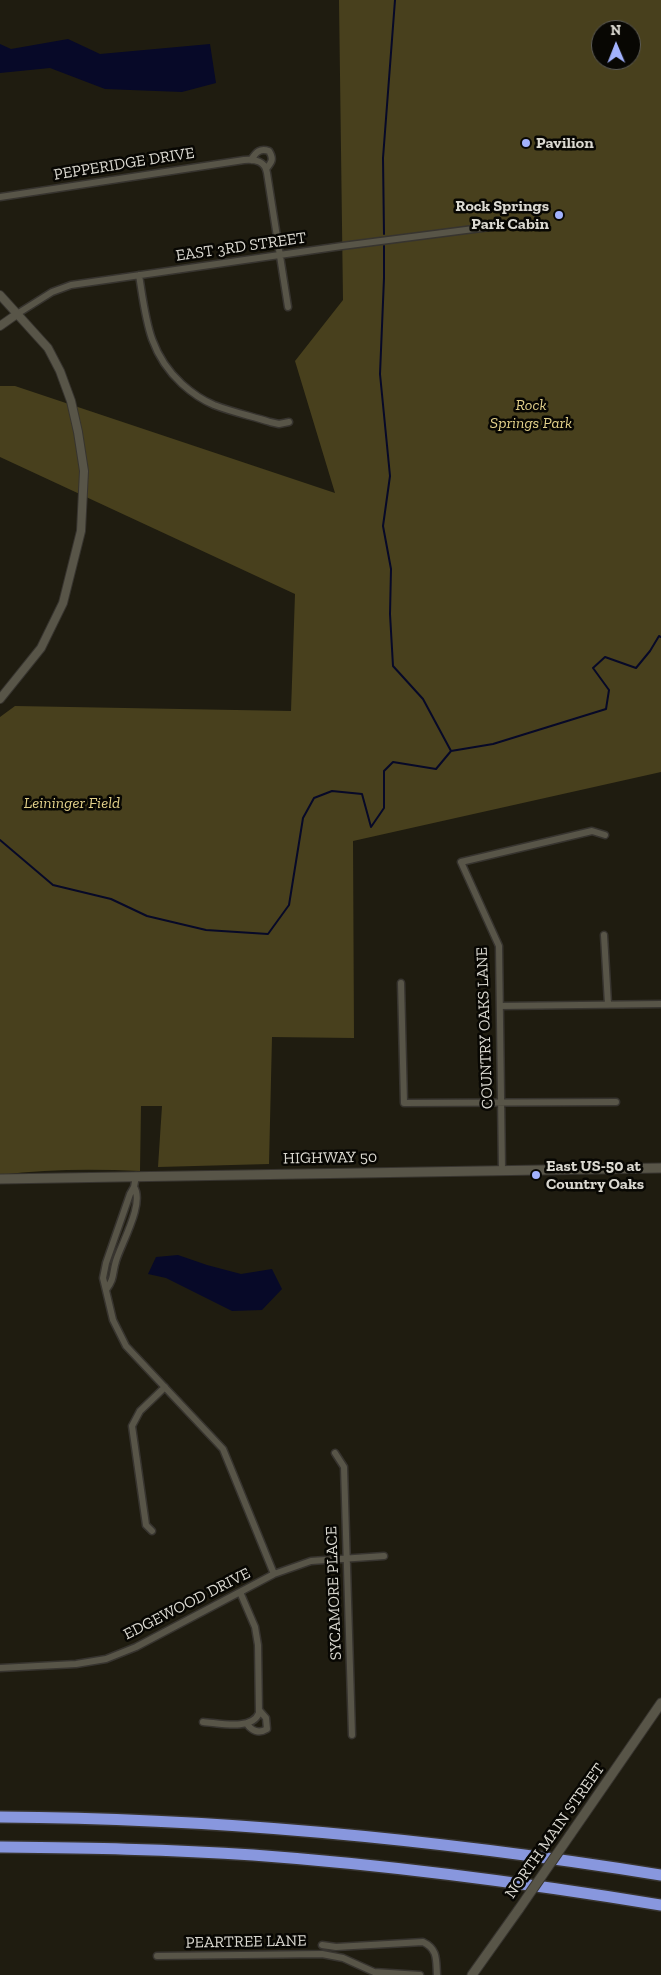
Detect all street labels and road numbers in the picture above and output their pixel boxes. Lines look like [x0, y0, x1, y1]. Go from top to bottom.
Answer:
street label: PEPPERIDGE DRIVE [52, 143, 196, 185]
street label: EAST 3RD STREET [175, 228, 307, 266]
street label: COUNTRY OAKS LANE [473, 947, 497, 1109]
street label: HIGHWAY 50 [283, 1148, 377, 1168]
street label: SYCAMORE PLACE [322, 1526, 346, 1660]
street label: EDGEWOOD DRIVE [120, 1564, 254, 1644]
street label: NORTH MAIN STREET [501, 1760, 609, 1902]
street label: PEARTREE LANE [185, 1931, 307, 1953]

